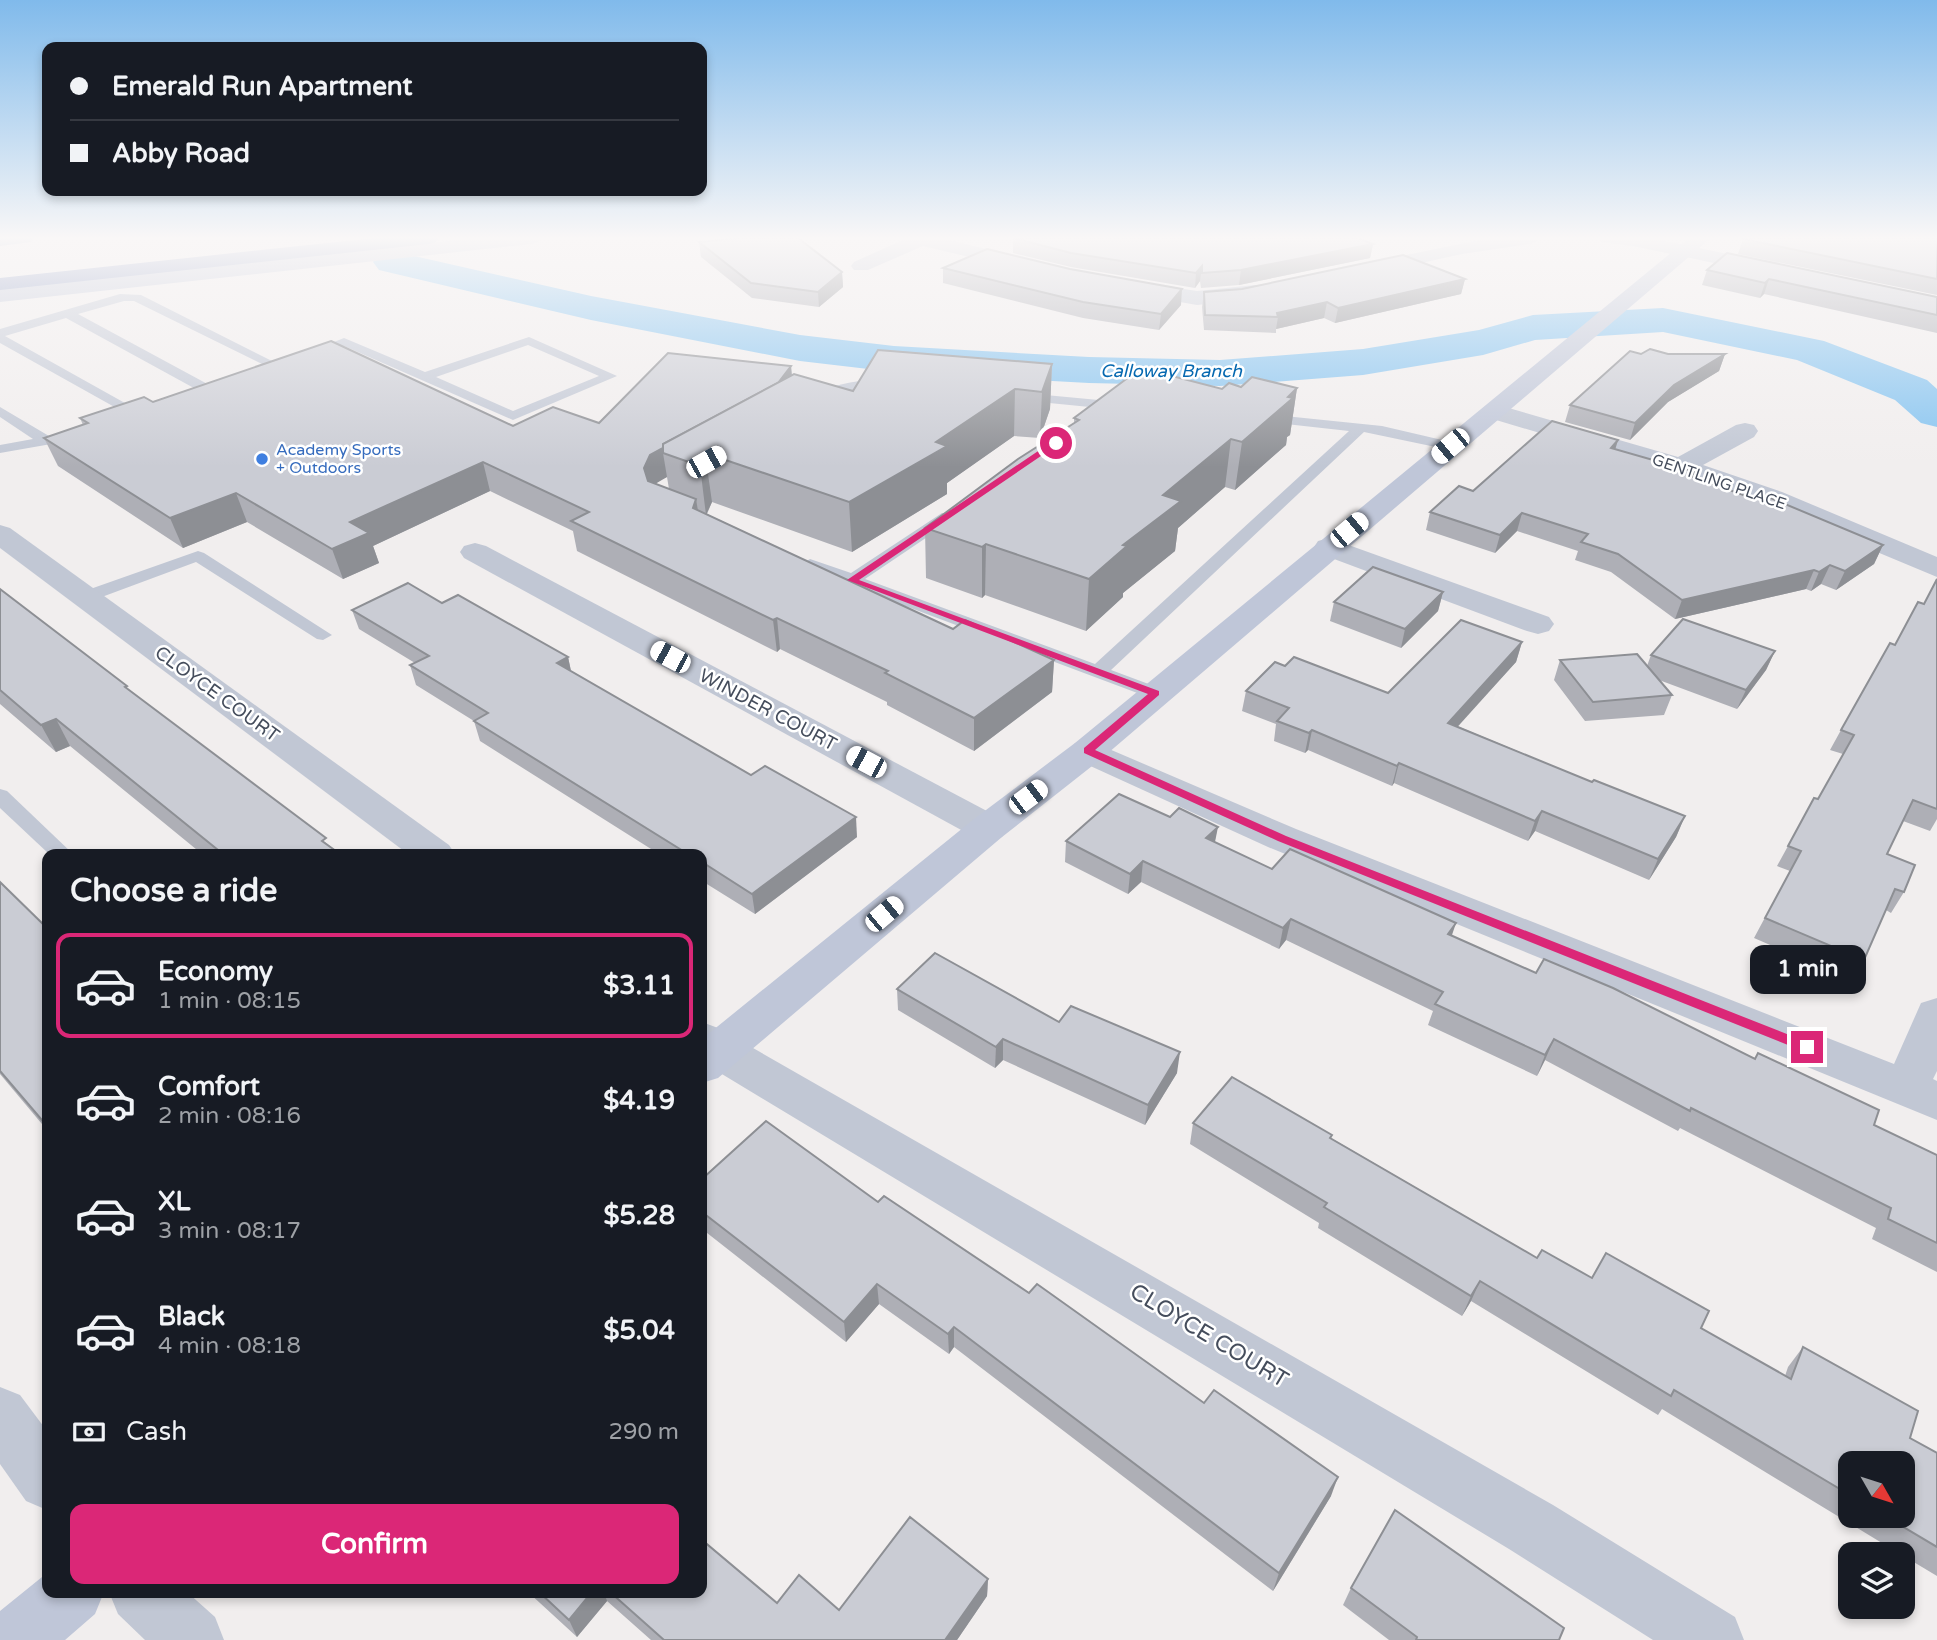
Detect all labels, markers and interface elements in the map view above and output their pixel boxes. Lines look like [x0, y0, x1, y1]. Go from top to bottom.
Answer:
text: Emerald Run Apartment [112, 71, 412, 102]
text: Abby Road [112, 138, 250, 169]
water label: Calloway Branch [1100, 360, 1243, 382]
car [1428, 424, 1473, 468]
route start [1040, 427, 1072, 459]
place label: Academy Sports + Outdoors [276, 440, 401, 478]
car [683, 443, 730, 481]
street label: GENTLING PLACE [1649, 450, 1789, 514]
marker: Academy Sports + Outdoors [254, 451, 270, 467]
car [1327, 508, 1372, 552]
car [647, 638, 694, 676]
street label: CLOYCE COURT [150, 641, 284, 747]
street label: WINDER COURT [696, 664, 841, 756]
car [843, 743, 890, 781]
car [1005, 776, 1052, 818]
text: Choose a ride [70, 872, 277, 910]
car [862, 892, 907, 936]
callout: 1 min [1749, 946, 1865, 995]
icon: car [74, 954, 137, 1017]
text: 1 min [1777, 955, 1839, 983]
text: Economy [158, 956, 273, 987]
text: $3.11 [603, 970, 675, 1001]
text: 1 min · 08:15 [158, 987, 301, 1015]
route end [1791, 1031, 1823, 1063]
icon: car [74, 1069, 137, 1132]
text: Comfort [158, 1071, 260, 1102]
text: $4.19 [603, 1085, 675, 1116]
text: 2 min · 08:16 [158, 1102, 301, 1130]
icon: car [74, 1184, 137, 1247]
text: XL [158, 1186, 190, 1217]
text: $5.28 [603, 1200, 675, 1231]
text: 3 min · 08:17 [158, 1217, 301, 1245]
street label: CLOYCE COURT [1125, 1278, 1293, 1394]
icon: car [74, 1299, 137, 1362]
text: Black [158, 1301, 225, 1332]
text: $5.04 [603, 1315, 675, 1346]
text: 4 min · 08:18 [158, 1332, 301, 1360]
icon: cash [70, 1413, 108, 1451]
text: Cash [126, 1416, 187, 1447]
text: 290 m [609, 1418, 679, 1446]
north arrow [1838, 1451, 1914, 1528]
map controls [1838, 1451, 1915, 1619]
button: Confirm [70, 1504, 679, 1584]
button: layers [1838, 1542, 1915, 1619]

